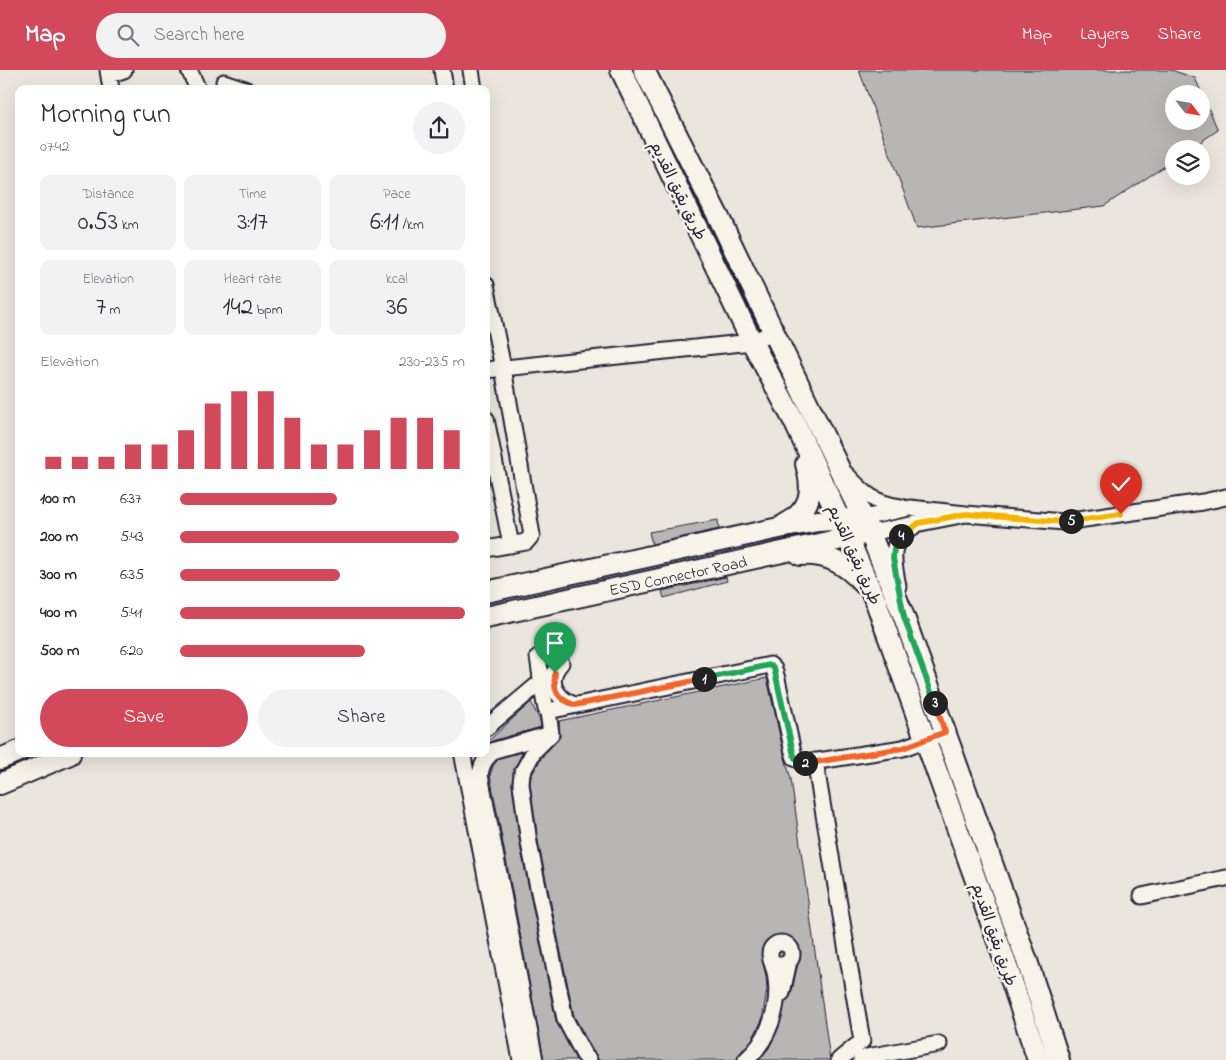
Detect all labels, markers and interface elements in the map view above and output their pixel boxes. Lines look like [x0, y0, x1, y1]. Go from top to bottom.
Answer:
search box [96, 13, 446, 58]
text: Map [25, 18, 66, 53]
icon: search [114, 21, 142, 49]
text: Search here [154, 22, 245, 49]
text: Map [1022, 22, 1052, 48]
text: Layers [1080, 22, 1130, 48]
text: Share [1158, 22, 1201, 48]
north arrow [1165, 85, 1210, 130]
map controls [1165, 85, 1210, 185]
text: Morning run [40, 95, 171, 136]
button: share [413, 102, 465, 154]
text: 07:42 [40, 135, 69, 159]
street label: طريق بقيق القديم [643, 137, 712, 245]
button: layers [1165, 140, 1210, 185]
text: Distance [82, 184, 134, 205]
text: Time [239, 184, 266, 205]
text: Pace [383, 184, 410, 205]
text: 0.53 [78, 205, 118, 241]
text: 3:17 [237, 205, 268, 241]
text: 6:11 [370, 205, 399, 241]
text: km [118, 215, 139, 236]
text: /km [399, 215, 424, 236]
text: Elevation [82, 269, 134, 290]
text: Heart rate [224, 269, 281, 290]
text: kcal [386, 269, 408, 290]
text: 7 [96, 290, 106, 326]
text: 142 [222, 290, 253, 326]
text: 36 [386, 290, 407, 326]
text: m [106, 300, 121, 321]
text: bpm [253, 300, 283, 321]
text: Elevation [40, 350, 99, 374]
text: 230–235 m [399, 350, 465, 374]
pin [1100, 463, 1142, 514]
icon: check [1107, 470, 1135, 498]
text: 100 m [40, 487, 75, 511]
text: 6:37 [120, 487, 142, 511]
street label: طريق بقيق القديم [820, 500, 886, 609]
pin: 5 [1058, 508, 1084, 534]
text: 5 [1067, 511, 1076, 532]
pin: 4 [888, 524, 914, 548]
text: 200 m [40, 525, 78, 549]
text: 5:43 [120, 525, 144, 549]
text: 4 [899, 526, 904, 547]
street label: ESD Connector Road [607, 551, 750, 603]
text: 300 m [40, 563, 77, 587]
text: 6:35 [120, 563, 144, 587]
text: 400 m [40, 601, 77, 625]
text: 5:41 [120, 601, 142, 625]
pin [534, 622, 576, 673]
icon: arrive [541, 629, 569, 657]
text: 500 m [40, 639, 79, 663]
text: 6:20 [120, 639, 143, 663]
pin: 1 [692, 666, 716, 692]
text: 1 [702, 669, 707, 690]
button: Save [40, 689, 248, 747]
button: Share [258, 689, 465, 747]
pin: 3 [922, 690, 948, 716]
text: 3 [933, 693, 938, 714]
pin: 2 [792, 750, 818, 776]
text: 2 [802, 753, 809, 774]
street label: طريق بقيق القديم [964, 879, 1022, 990]

